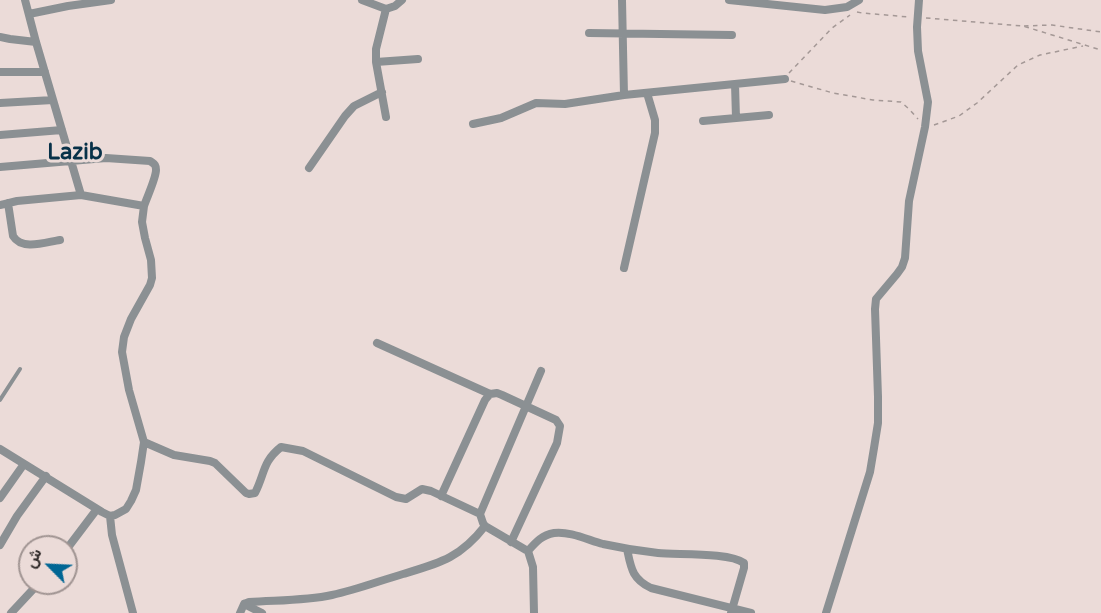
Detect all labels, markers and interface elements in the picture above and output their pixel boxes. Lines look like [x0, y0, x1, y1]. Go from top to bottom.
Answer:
district label: Lazib [47, 140, 103, 166]
north arrow [18, 535, 78, 595]
text: ش [20, 546, 46, 571]

